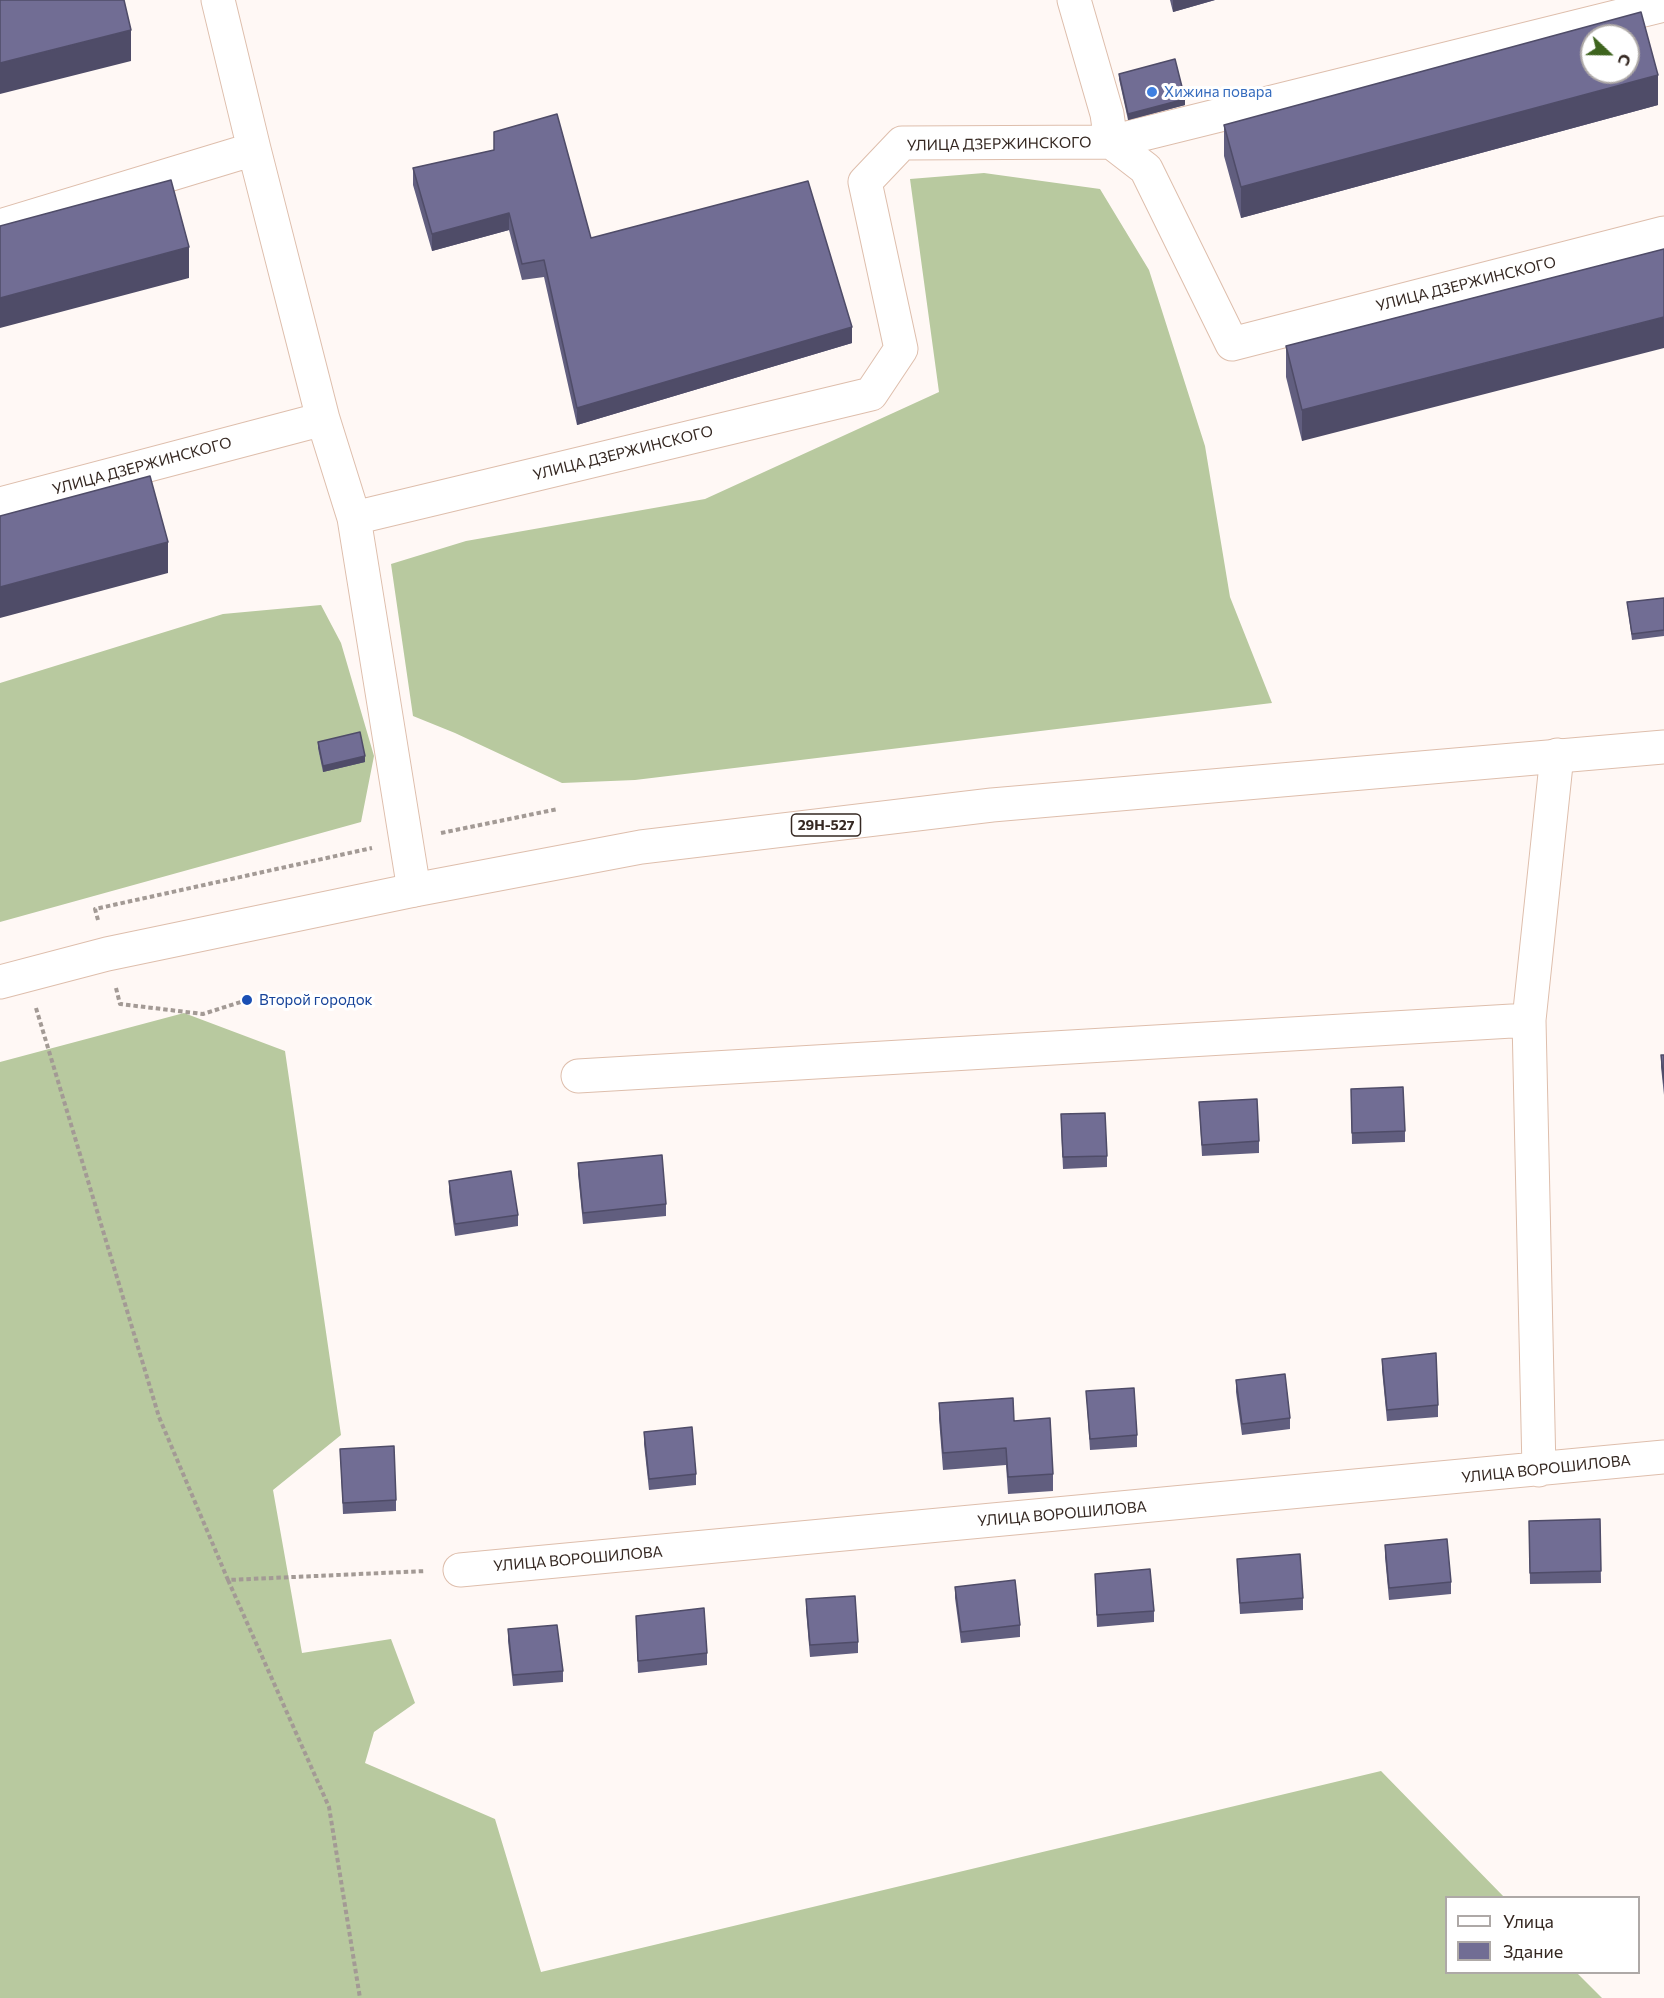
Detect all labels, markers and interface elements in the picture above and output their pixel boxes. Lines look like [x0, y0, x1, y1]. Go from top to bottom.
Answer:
north arrow [1580, 24, 1640, 84]
text: С [1614, 52, 1636, 69]
place label: Хижина повара [1164, 83, 1272, 101]
marker: Хижина повара [1145, 85, 1159, 99]
street label: УЛИЦА ДЗЕРЖИНСКОГО [907, 133, 1091, 155]
street label: УЛИЦА ДЗЕРЖИНСКОГО [1374, 253, 1558, 315]
street label: УЛИЦА ДЗЕРЖИНСКОГО [531, 422, 715, 484]
street label: УЛИЦА ДЗЕРЖИНСКОГО [50, 433, 234, 499]
road number: 29Н-527 [792, 814, 860, 836]
place label: Второй городок [259, 991, 373, 1009]
marker: Второй городок [240, 993, 254, 1007]
street label: УЛИЦА ВОРОШИЛОВА [1460, 1451, 1632, 1487]
street label: УЛИЦА ВОРОШИЛОВА [976, 1498, 1148, 1530]
street label: УЛИЦА ВОРОШИЛОВА [492, 1543, 664, 1575]
legend [1445, 1896, 1640, 1974]
text: Улица [1503, 1910, 1554, 1932]
text: Здание [1503, 1940, 1563, 1962]

